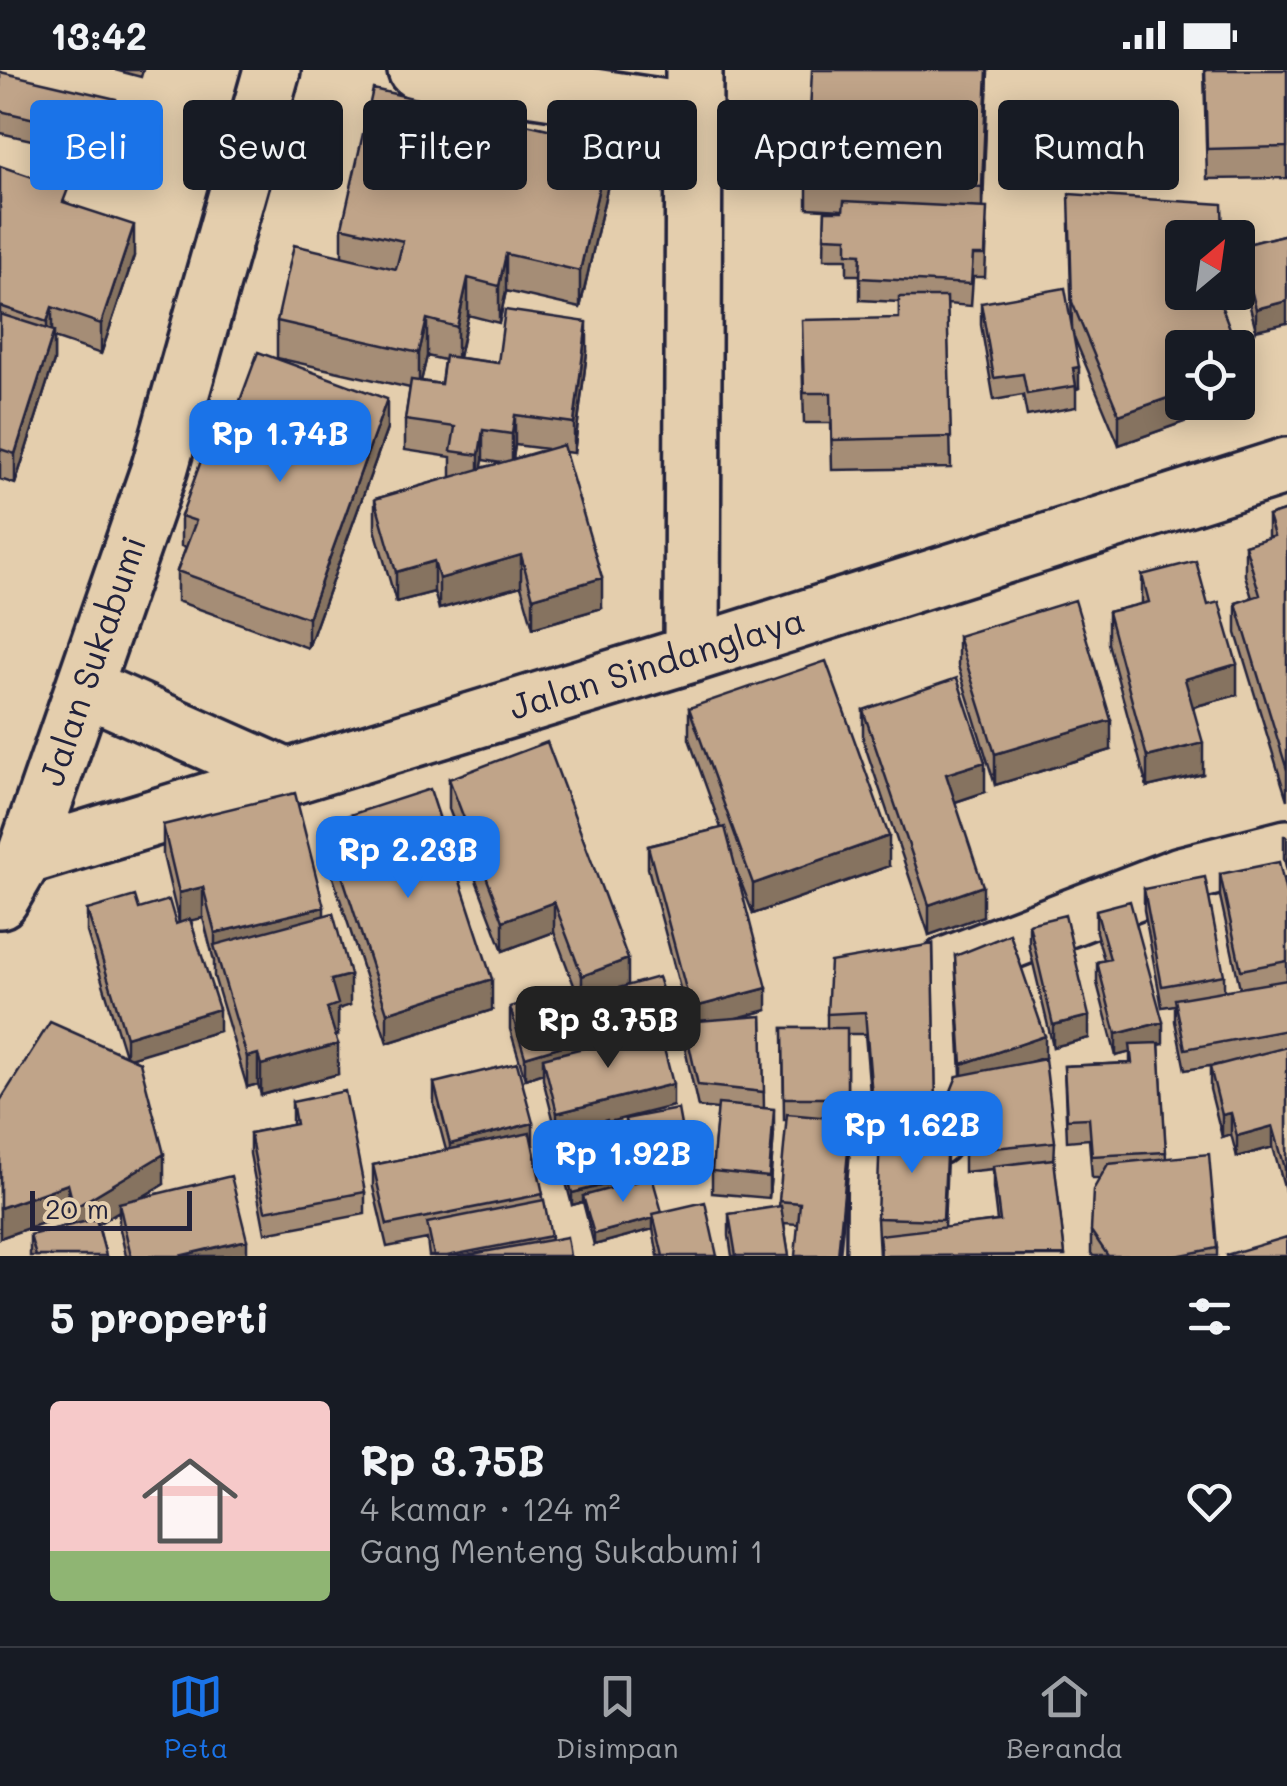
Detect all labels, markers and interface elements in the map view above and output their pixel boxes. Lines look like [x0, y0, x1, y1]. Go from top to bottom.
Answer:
text: 13:42 [50, 10, 147, 60]
chip: Beli [30, 100, 163, 190]
chip: Sewa [183, 100, 343, 190]
chip: Filter [363, 100, 527, 190]
chip: Baru [547, 100, 697, 190]
chip: Apartemen [717, 100, 978, 190]
chip: Rumah [998, 100, 1179, 190]
north arrow [1165, 220, 1255, 310]
map controls [1165, 220, 1255, 420]
button: locate [1165, 330, 1255, 420]
pin: Rp 1.74B [177, 400, 383, 485]
text: Rp 1.74B [211, 411, 349, 453]
street label: Jalan Sukabumi [27, 529, 155, 791]
street label: Jalan Sindanglaya [503, 595, 810, 729]
pin: Rp 2.23B [305, 816, 511, 901]
text: Rp 2.23B [338, 827, 478, 869]
pin: Rp 3.75B [505, 986, 711, 1071]
text: Rp 3.75B [538, 997, 678, 1039]
pin: Rp 1.62B [809, 1091, 1015, 1176]
text: Rp 1.62B [844, 1102, 980, 1144]
pin: Rp 1.92B [520, 1120, 726, 1205]
text: Rp 1.92B [555, 1131, 691, 1173]
scale bar [30, 1186, 192, 1230]
text: 20 m [45, 1190, 109, 1226]
text: 5 properti [50, 1289, 270, 1344]
icon: filters [1182, 1289, 1237, 1344]
text: Rp 3.75B [360, 1432, 545, 1487]
icon: home [130, 1441, 250, 1561]
icon: heart [1182, 1474, 1237, 1529]
text: 4 kamar · 124 m² [360, 1487, 621, 1529]
text: Gang Menteng Sukabumi 1 [360, 1529, 764, 1571]
tab: Peta [164, 1669, 228, 1765]
tab: Disimpan [556, 1669, 678, 1765]
tab: Beranda [1006, 1669, 1123, 1765]

